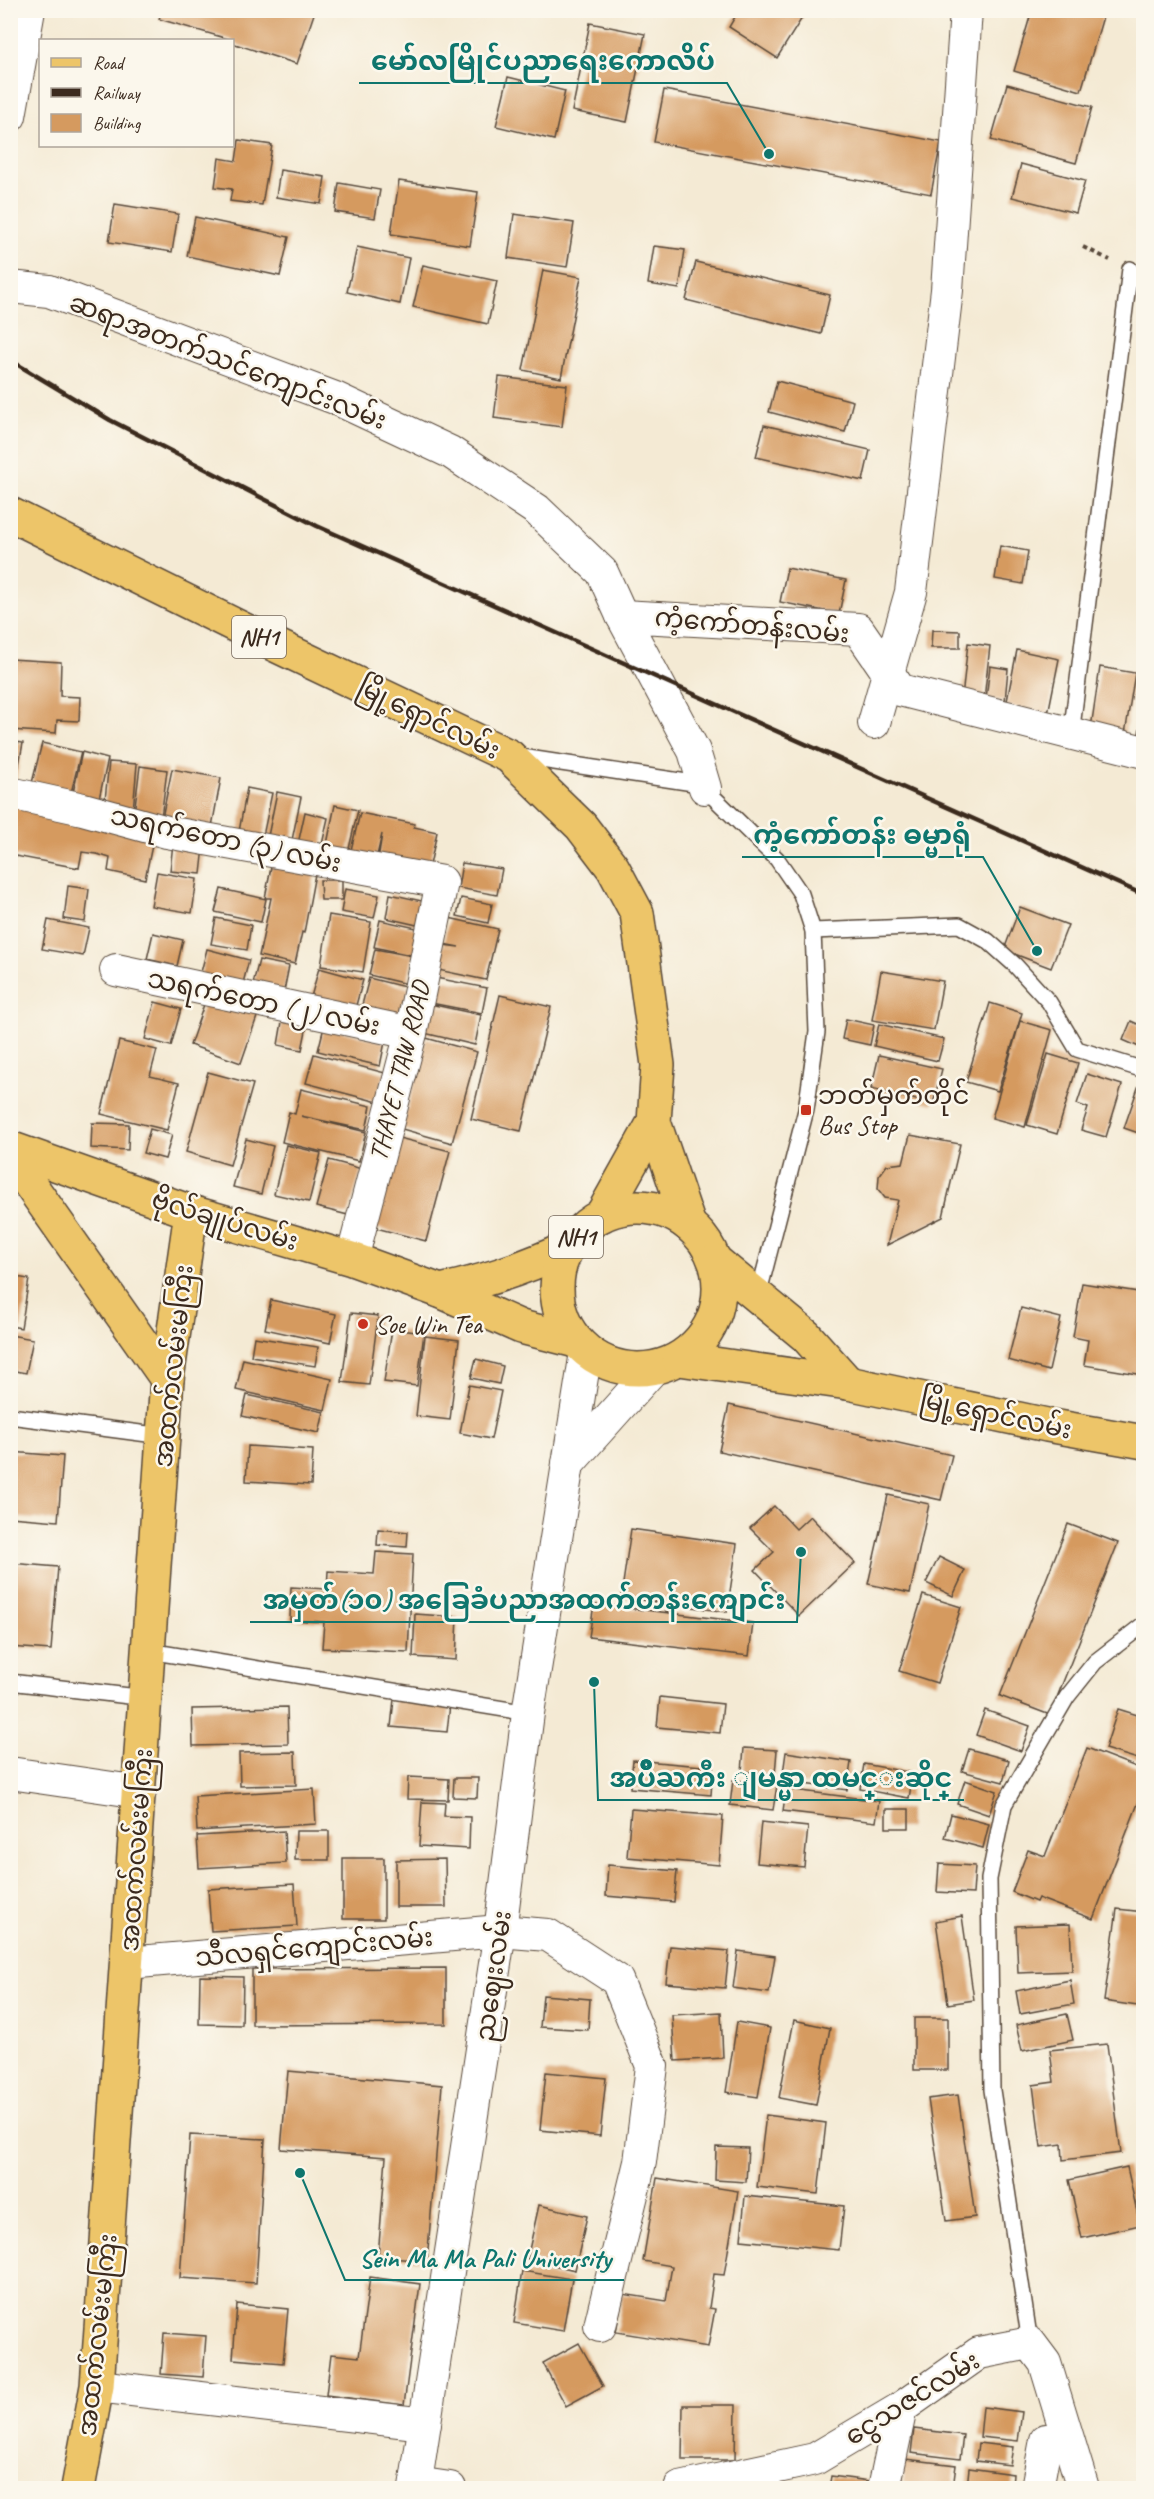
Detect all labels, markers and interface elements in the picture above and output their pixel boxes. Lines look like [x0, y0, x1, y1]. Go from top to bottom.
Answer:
callout: မော်လမြိုင်ပညာရေးကောလိပ် [359, 38, 727, 83]
legend [39, 39, 234, 147]
text: မော်လမြိုင်ပညာရေးကောလိပ် [371, 42, 715, 83]
text: Road [93, 52, 126, 74]
text: Railway [93, 82, 141, 104]
text: Building [93, 112, 142, 134]
street label: ဆရာအတက်သင်ကျောင်းလမ်း [63, 285, 391, 441]
street label: ကံ့ကော်တန်းလမ်း [653, 600, 851, 654]
road number: NH1 [232, 616, 286, 658]
street label: မြို့ရှောင်လမ်း [351, 669, 506, 771]
street label: သရက်တော (၃) လမ်း [107, 798, 345, 884]
callout: ကံ့ကော်တန်း ဓမ္မာရုံ [742, 812, 983, 857]
text: ကံ့ကော်တန်း ဓမ္မာရုံ [753, 816, 971, 858]
street label: သရက်တော (၂) လမ်း [144, 961, 383, 1047]
street label: THAYET TAW ROAD [361, 976, 438, 1164]
place label: ဘတ်မှတ်တိုင် Bus Stop [818, 1078, 969, 1142]
marker: ဘတ်မှတ်တိုင် Bus Stop [799, 1103, 813, 1117]
street label: ဗိုလ်ချုပ်လမ်း [147, 1182, 302, 1262]
road number: NH1 [549, 1216, 603, 1258]
street label: အထက်လမ်းမကြီး [145, 1263, 205, 1470]
place label: Soe Win Tea [375, 1308, 483, 1341]
marker: Soe Win Tea [356, 1317, 370, 1331]
street label: မြို့ရှောင်လမ်း [916, 1381, 1075, 1451]
callout: အမှတ်(၁၀) အခြေခံပညာအထက်တန်းကျောင်း [250, 1577, 797, 1622]
text: အမှတ်(၁၀) အခြေခံပညာအထက်တန်းကျောင်း [262, 1581, 786, 1622]
street label: အထက်လမ်းမကြီး [112, 1747, 164, 1953]
callout: အပ်ိဳႀကီး ျမန္မာ ထမင္းဆိုင္ [598, 1755, 964, 1800]
text: အပ်ိဳႀကီး ျမန္မာ ထမင္းဆိုင္ [610, 1759, 952, 1801]
street label: ညဈေးလမ်း [467, 1908, 523, 2044]
street label: သီလရှင်ကျောင်းလမ်း [194, 1920, 435, 1978]
street label: အထက်လမ်းမကြီး [69, 2232, 129, 2439]
callout: Sein Ma Ma Pali University [345, 2235, 624, 2280]
text: Sein Ma Ma Pali University [359, 2241, 614, 2275]
street label: ငွေသဇင်လမ်း [838, 2343, 987, 2455]

